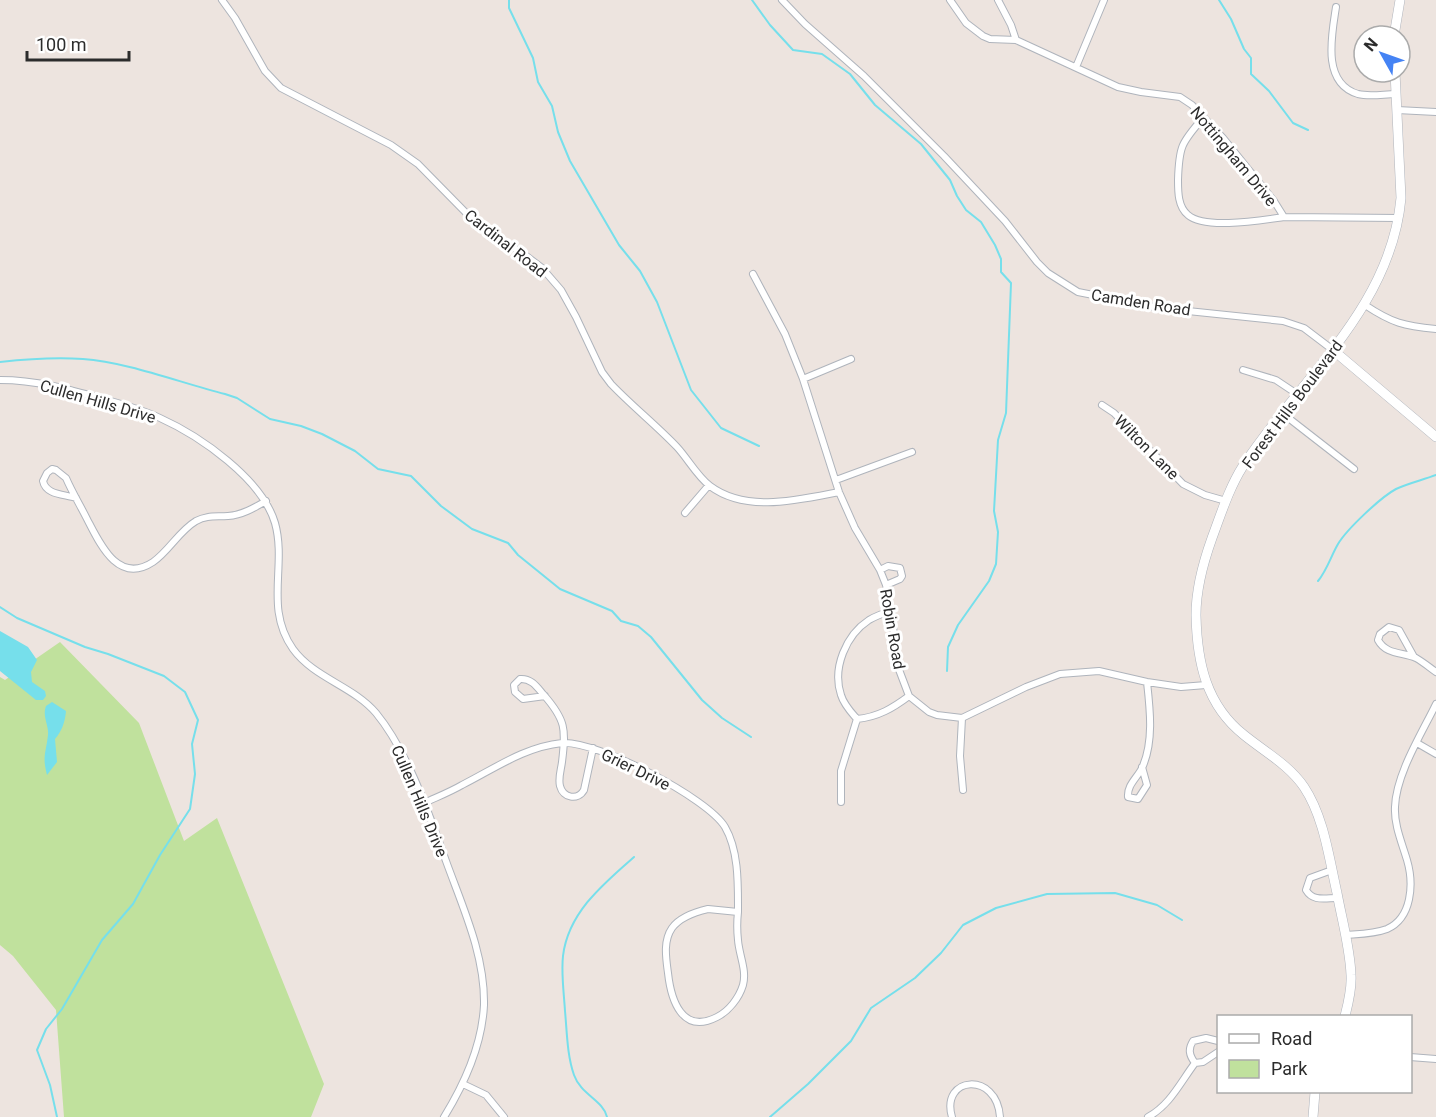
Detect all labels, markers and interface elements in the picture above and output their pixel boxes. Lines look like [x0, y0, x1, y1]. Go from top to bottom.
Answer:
scale bar [27, 24, 129, 62]
north arrow [1352, 24, 1412, 84]
text: 100 m [36, 34, 87, 55]
text: N [1360, 34, 1382, 55]
street label: Nottingham Drive [1186, 103, 1281, 210]
street label: Cardinal Road [461, 205, 551, 281]
street label: Camden Road [1090, 285, 1192, 320]
street label: Forest Hills Boulevard [1238, 337, 1347, 472]
street label: Cullen Hills Drive [38, 376, 158, 427]
street label: Wilton Lane [1110, 411, 1183, 484]
street label: Robin Road [876, 587, 909, 671]
street label: Cullen Hills Drive [387, 742, 452, 860]
street label: Grier Drive [598, 745, 673, 794]
legend [1217, 1015, 1412, 1093]
text: Road [1271, 1028, 1312, 1049]
text: Park [1271, 1058, 1308, 1079]

